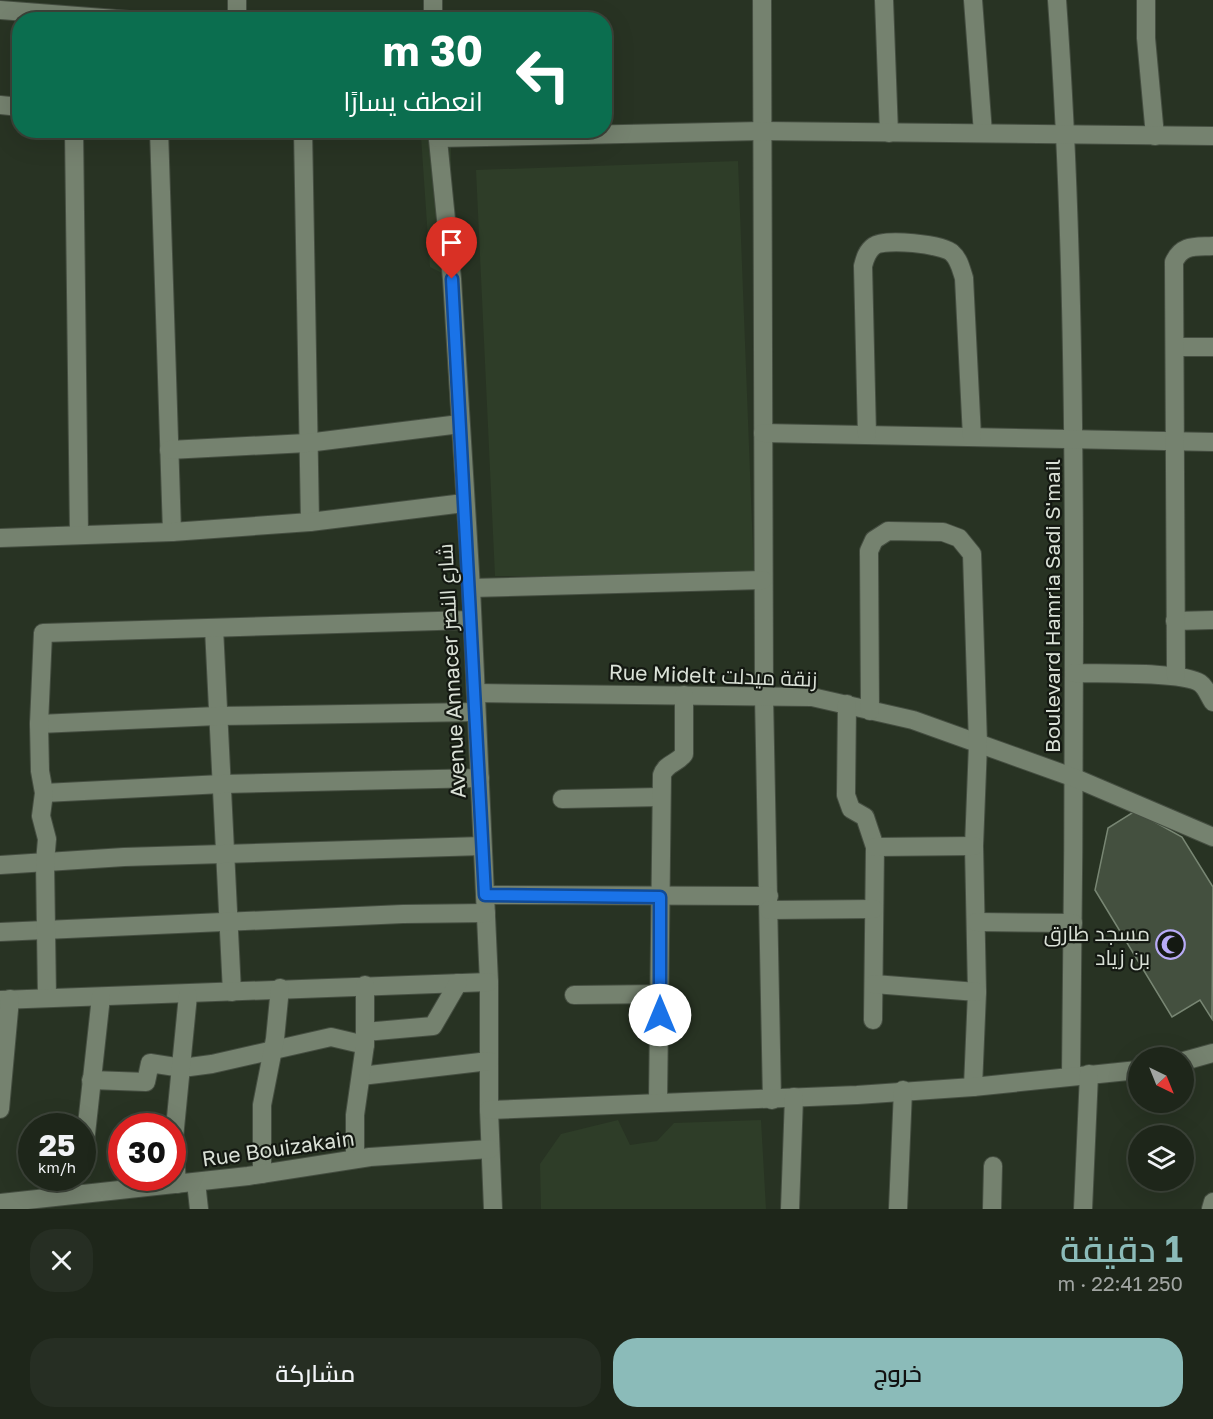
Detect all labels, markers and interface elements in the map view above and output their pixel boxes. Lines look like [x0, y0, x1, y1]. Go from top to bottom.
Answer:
text: 30 m [383, 25, 483, 75]
icon: left [504, 36, 582, 114]
text: انعطف يسارًا [343, 85, 483, 117]
pin [426, 217, 477, 279]
icon: arrive [435, 226, 468, 259]
street label: Boulevard Hamria Sadi S'mail [1039, 459, 1065, 753]
street label: Avenue Annacer شارع النصر [431, 543, 473, 799]
street label: Rue Midelt زنقة ميدلت [608, 658, 818, 692]
place label: مسجد طارق بن زياد [1044, 920, 1150, 971]
mosque icon: مسجد طارق بن زياد [1155, 929, 1187, 961]
position arrow [628, 983, 692, 1047]
north arrow [1128, 1047, 1194, 1113]
map controls [1128, 1047, 1194, 1191]
speed limit sign: 30 [108, 1113, 186, 1191]
street label: Rue Bouizakain [200, 1124, 356, 1172]
button: layers [1128, 1125, 1194, 1191]
text: 25 [39, 1127, 75, 1163]
text: km/h [38, 1158, 76, 1176]
text: 1 دقيقة [1060, 1227, 1183, 1270]
button: close [30, 1229, 93, 1292]
text: 250 m · 22:41 [1058, 1271, 1183, 1295]
button: مشاركة [30, 1338, 601, 1407]
button: خروج [613, 1338, 1183, 1407]

